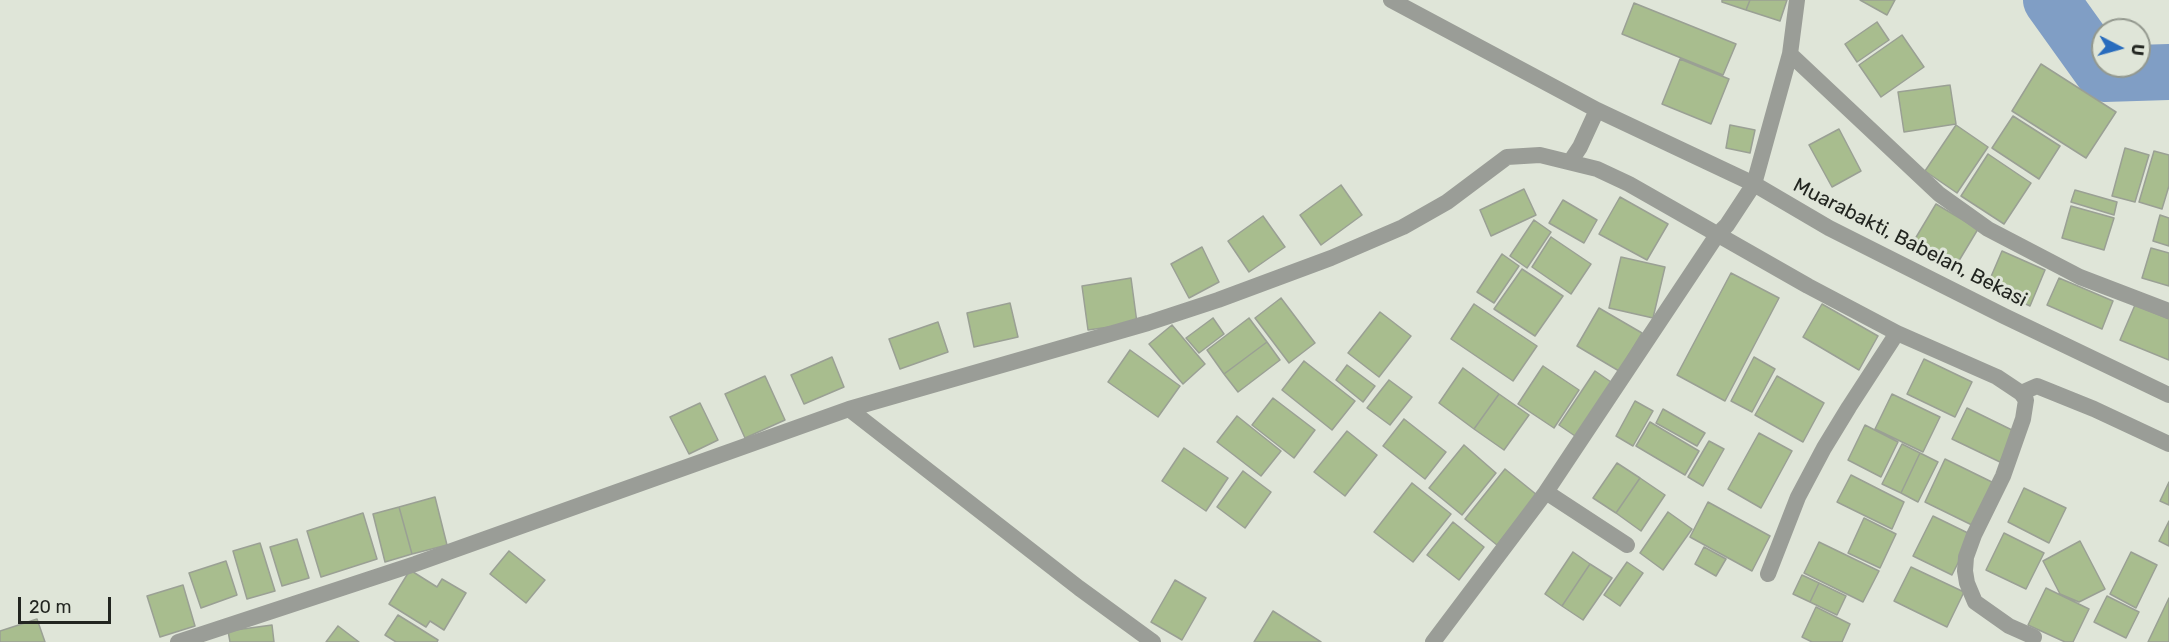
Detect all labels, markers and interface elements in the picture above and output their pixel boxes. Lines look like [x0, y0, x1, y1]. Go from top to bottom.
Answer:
north arrow [2091, 18, 2151, 78]
text: U [2127, 43, 2147, 56]
street label: Muarabakti, Babelan, Bekasi [1789, 173, 2031, 313]
scale bar [21, 585, 114, 623]
text: 20 m [29, 596, 71, 618]

